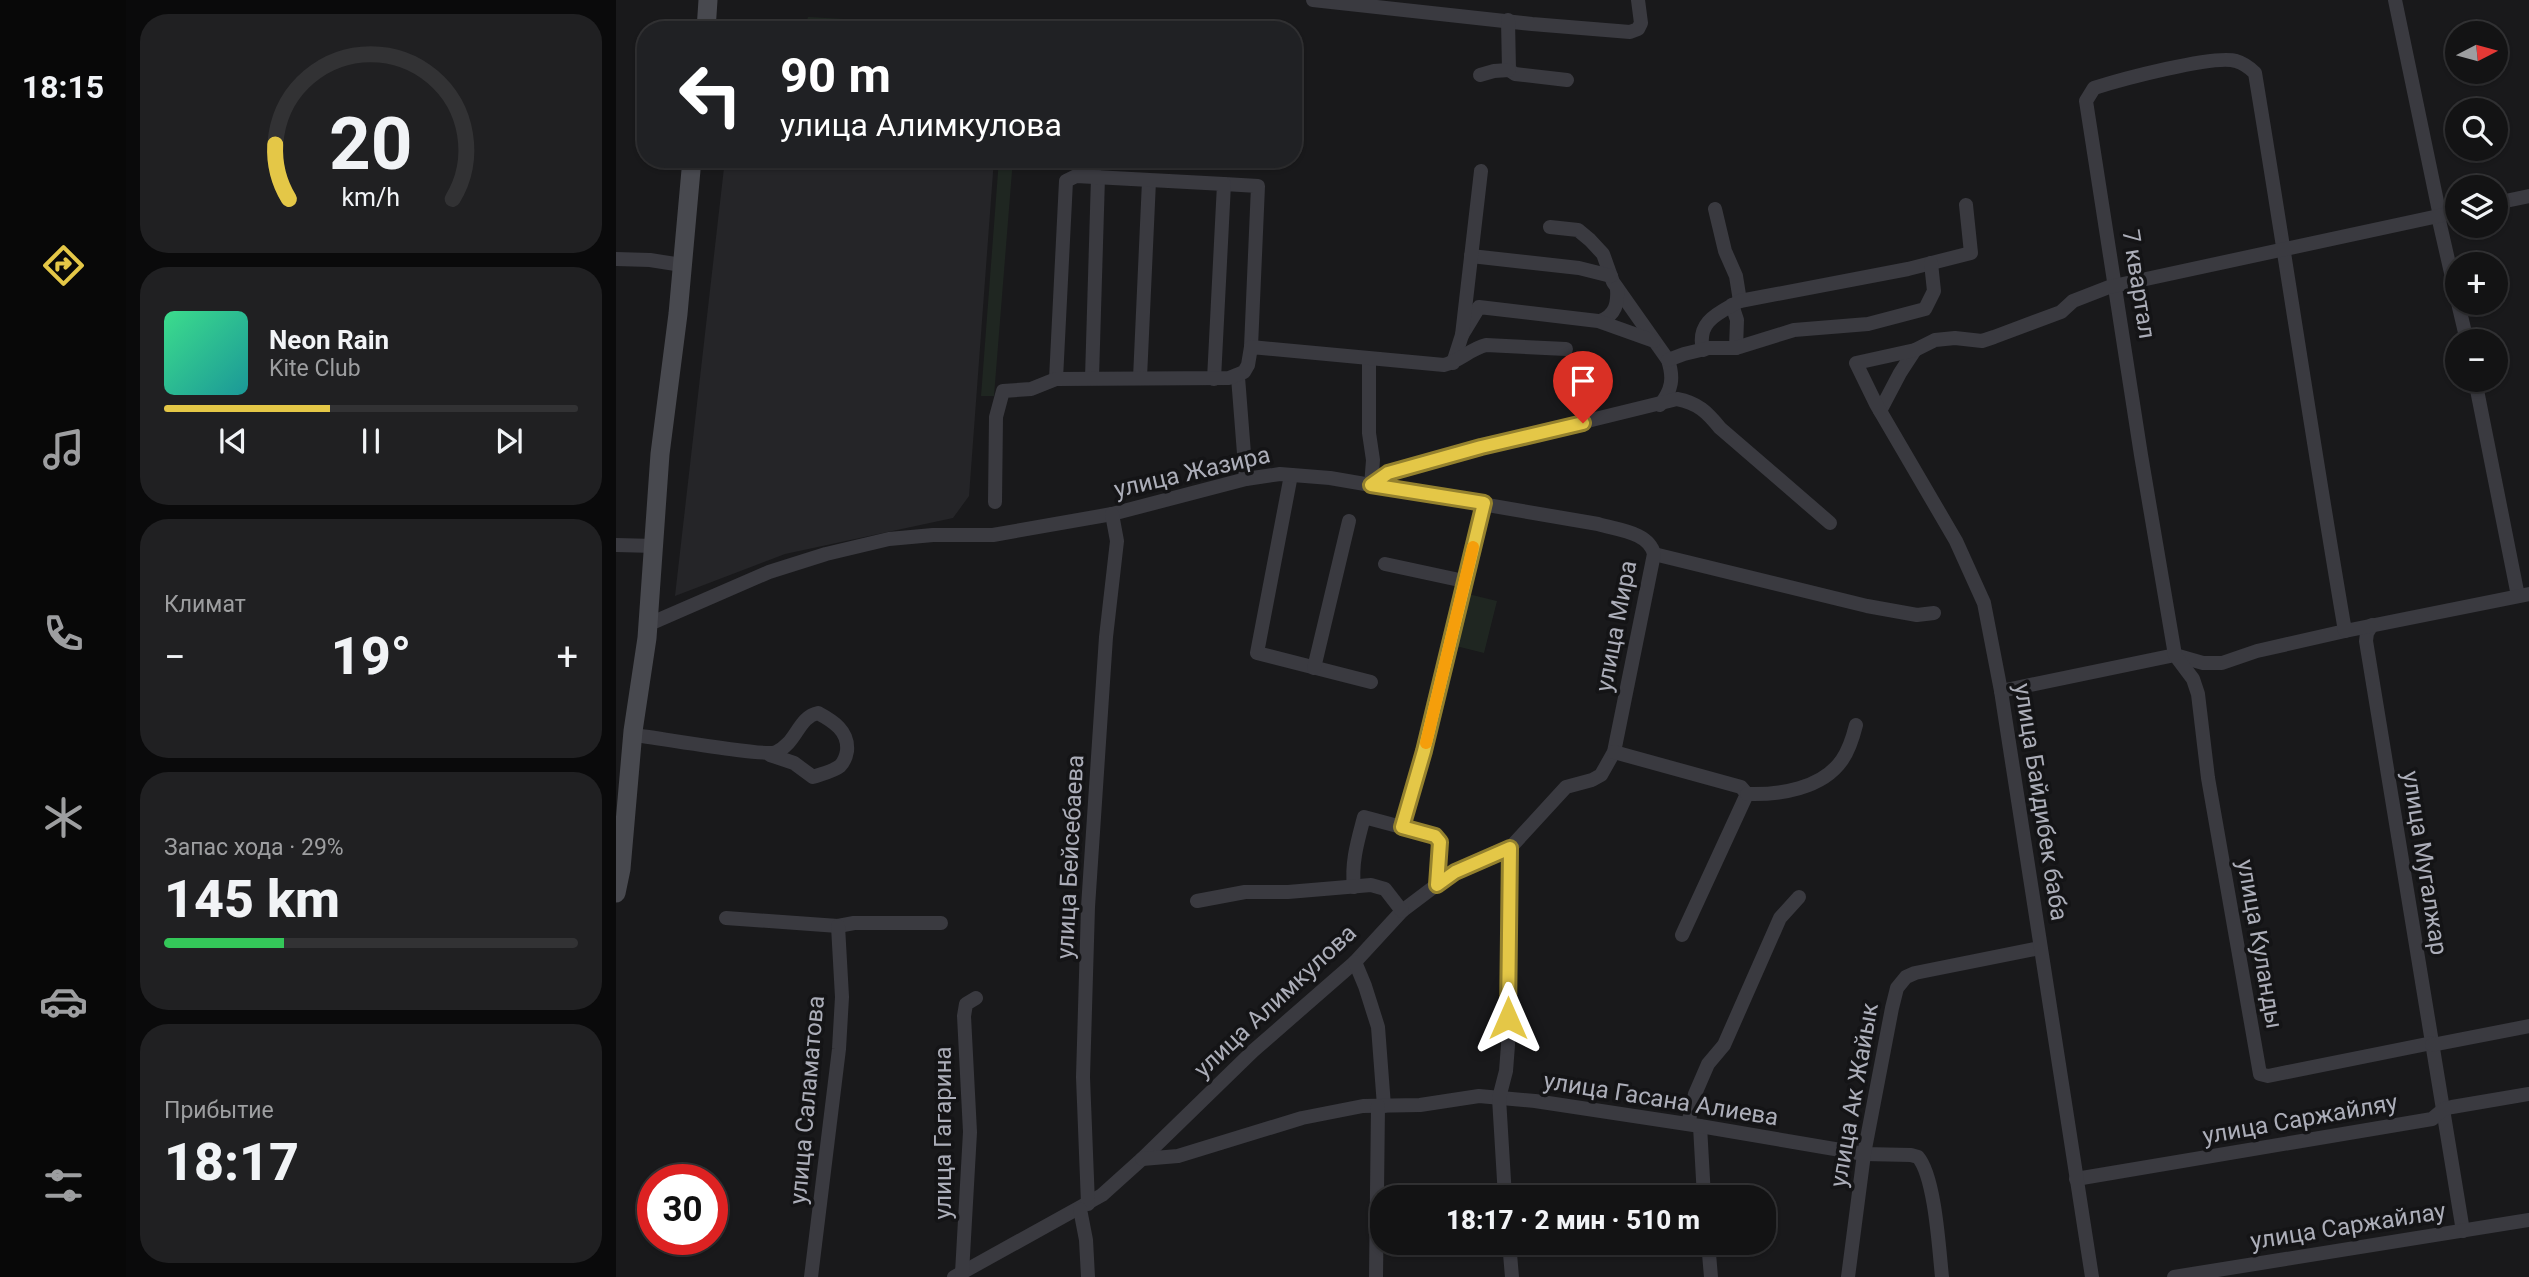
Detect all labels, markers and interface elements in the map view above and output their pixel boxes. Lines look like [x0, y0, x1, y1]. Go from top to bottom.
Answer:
north arrow [2445, 21, 2508, 84]
map controls [2445, 21, 2508, 392]
text: 90 m [780, 47, 891, 104]
icon: left [665, 49, 756, 140]
text: 18:15 [22, 68, 104, 106]
button: search [2445, 98, 2508, 161]
text: 20 [329, 102, 413, 188]
text: улица Алимкулова [780, 106, 1062, 144]
button: layers [2445, 175, 2508, 238]
text: km/h [342, 183, 400, 212]
street label: 7 квартал [2117, 227, 2161, 341]
icon: directions [39, 241, 88, 290]
button: + [2445, 252, 2508, 315]
text: Neon Rain [269, 325, 389, 355]
button: − [2445, 329, 2508, 392]
pin [1553, 351, 1613, 423]
text: Kite Club [269, 355, 361, 382]
icon: arrive [1564, 362, 1602, 400]
icon: previous [214, 422, 252, 460]
icon: pause [352, 422, 390, 460]
icon: next [490, 422, 528, 460]
icon: music [39, 425, 88, 474]
street label: улица Жазира [1111, 440, 1273, 504]
street label: улица Мира [1590, 558, 1642, 694]
text: Климат [164, 591, 246, 618]
icon: phone [39, 609, 88, 658]
text: 19° [331, 626, 411, 687]
text: − [164, 635, 186, 679]
text: + [556, 635, 578, 679]
street label: улица Байдибек баба [2008, 681, 2074, 923]
street label: улица Бейсебаева [1051, 754, 1089, 960]
street label: улица Мугалжар [2397, 769, 2453, 957]
icon: climate [39, 793, 88, 842]
text: Запас хода · 29% [164, 834, 344, 861]
street label: улица Куланды [2231, 857, 2289, 1031]
text: 145 km [164, 869, 340, 930]
street label: улица Алимкулова [1188, 919, 1362, 1083]
icon: car [39, 977, 88, 1026]
position arrow [1471, 981, 1545, 1055]
street label: улица Саламатова [784, 994, 830, 1206]
street label: улица Ак Жайык [1824, 1001, 1884, 1189]
street label: улица Гагарина [929, 1046, 957, 1220]
street label: улица Гасана Алиева [1542, 1067, 1780, 1131]
street label: улица Саржайляу [2200, 1088, 2400, 1150]
text: Прибытие [164, 1097, 274, 1124]
text: 18:17 [164, 1132, 299, 1193]
icon: filters [39, 1161, 88, 1210]
speed limit sign: 30 [637, 1164, 728, 1255]
street label: улица Саржайлау [2248, 1197, 2448, 1255]
text: 18:17 · 2 мин · 510 m [1446, 1205, 1700, 1235]

